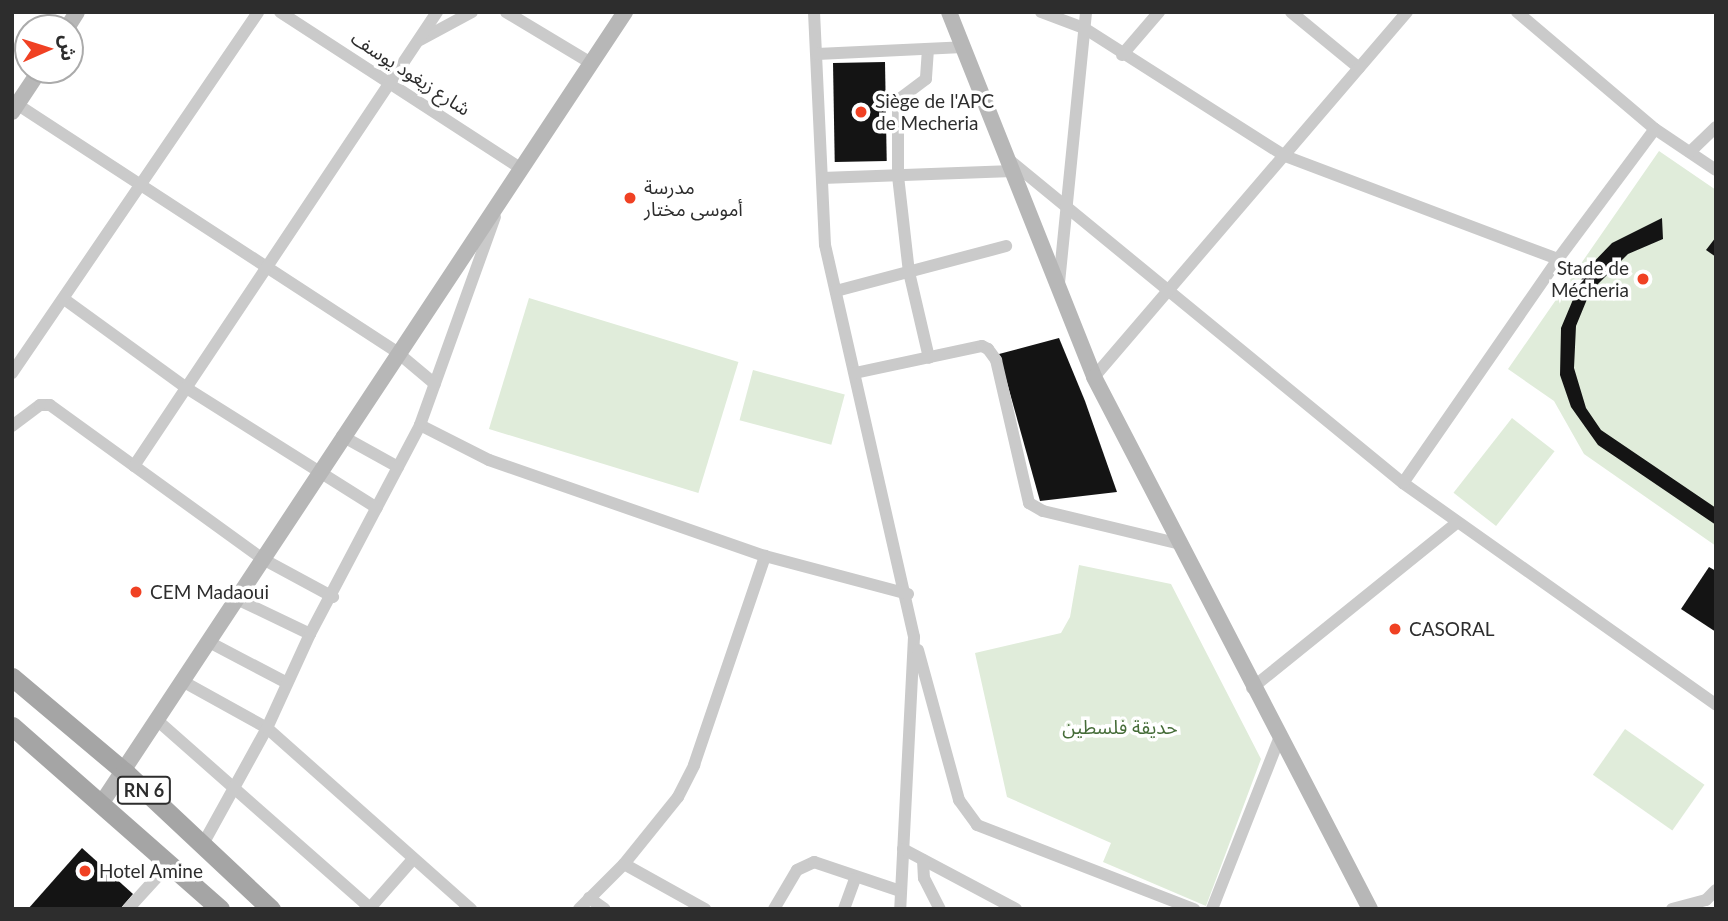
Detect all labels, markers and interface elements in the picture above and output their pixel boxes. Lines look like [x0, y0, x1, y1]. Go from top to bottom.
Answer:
north arrow [14, 14, 84, 84]
street label: شارع زيغود يوسف [347, 26, 475, 120]
text: ش [56, 34, 81, 62]
place label: Siège de l'APC de Mecheria [875, 90, 994, 134]
marker: Siège de l'APC de Mecheria [853, 104, 869, 120]
place label: مدرسة أموسى مختار [644, 176, 743, 220]
marker: مدرسة أموسى مختار [622, 190, 638, 206]
place label: Stade de Mécheria [1551, 257, 1629, 301]
marker: Stade de Mécheria [1635, 271, 1651, 287]
place label: CEM Madaoui [150, 581, 269, 603]
marker: CEM Madaoui [128, 584, 144, 600]
place label: CASORAL [1409, 618, 1495, 640]
marker: CASORAL [1387, 621, 1403, 637]
park label: حديقة فلسطين [1062, 716, 1178, 738]
road number: RN 6 [116, 776, 172, 804]
place label: Hotel Amine [99, 860, 204, 882]
marker: Hotel Amine [77, 863, 93, 879]

